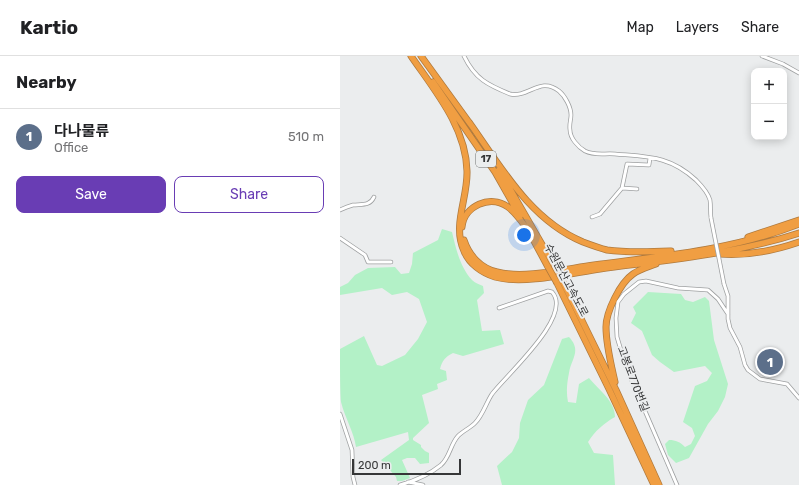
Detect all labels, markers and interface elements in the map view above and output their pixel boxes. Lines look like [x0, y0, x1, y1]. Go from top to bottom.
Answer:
text: Kartio [20, 16, 78, 39]
text: Map [627, 19, 654, 36]
text: Layers [676, 19, 719, 36]
text: Share [741, 19, 779, 36]
map controls [751, 68, 787, 140]
button: + [751, 68, 787, 104]
text: Nearby [16, 72, 77, 92]
button: − [751, 104, 787, 140]
text: 다나물류 [54, 122, 109, 140]
text: 1 [26, 129, 32, 144]
text: 510 m [288, 129, 324, 144]
text: Office [54, 140, 88, 155]
road number: 17 [476, 151, 496, 167]
button: Save [16, 176, 166, 213]
button: Share [174, 176, 324, 213]
your location [514, 225, 534, 245]
street label: 수원문산고속도로 [541, 241, 591, 319]
street label: 고봉로770번길 [615, 345, 651, 413]
pin: 1 [757, 347, 783, 377]
scale bar [352, 457, 461, 476]
text: 200 m [358, 459, 391, 472]

